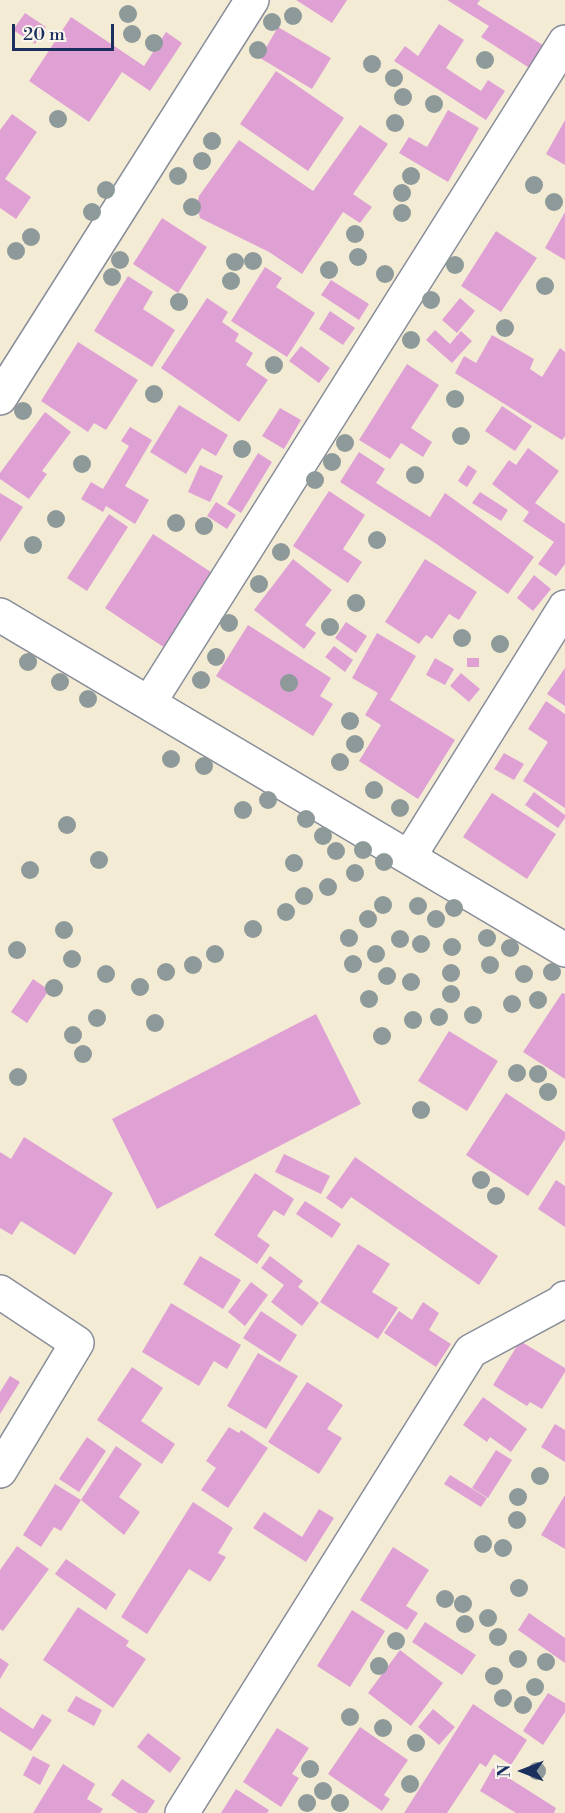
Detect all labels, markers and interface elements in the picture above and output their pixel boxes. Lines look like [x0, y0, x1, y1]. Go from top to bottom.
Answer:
scale bar [15, 12, 117, 50]
text: 20 m [23, 23, 65, 46]
north arrow [493, 1741, 553, 1801]
text: N [495, 1765, 515, 1777]

